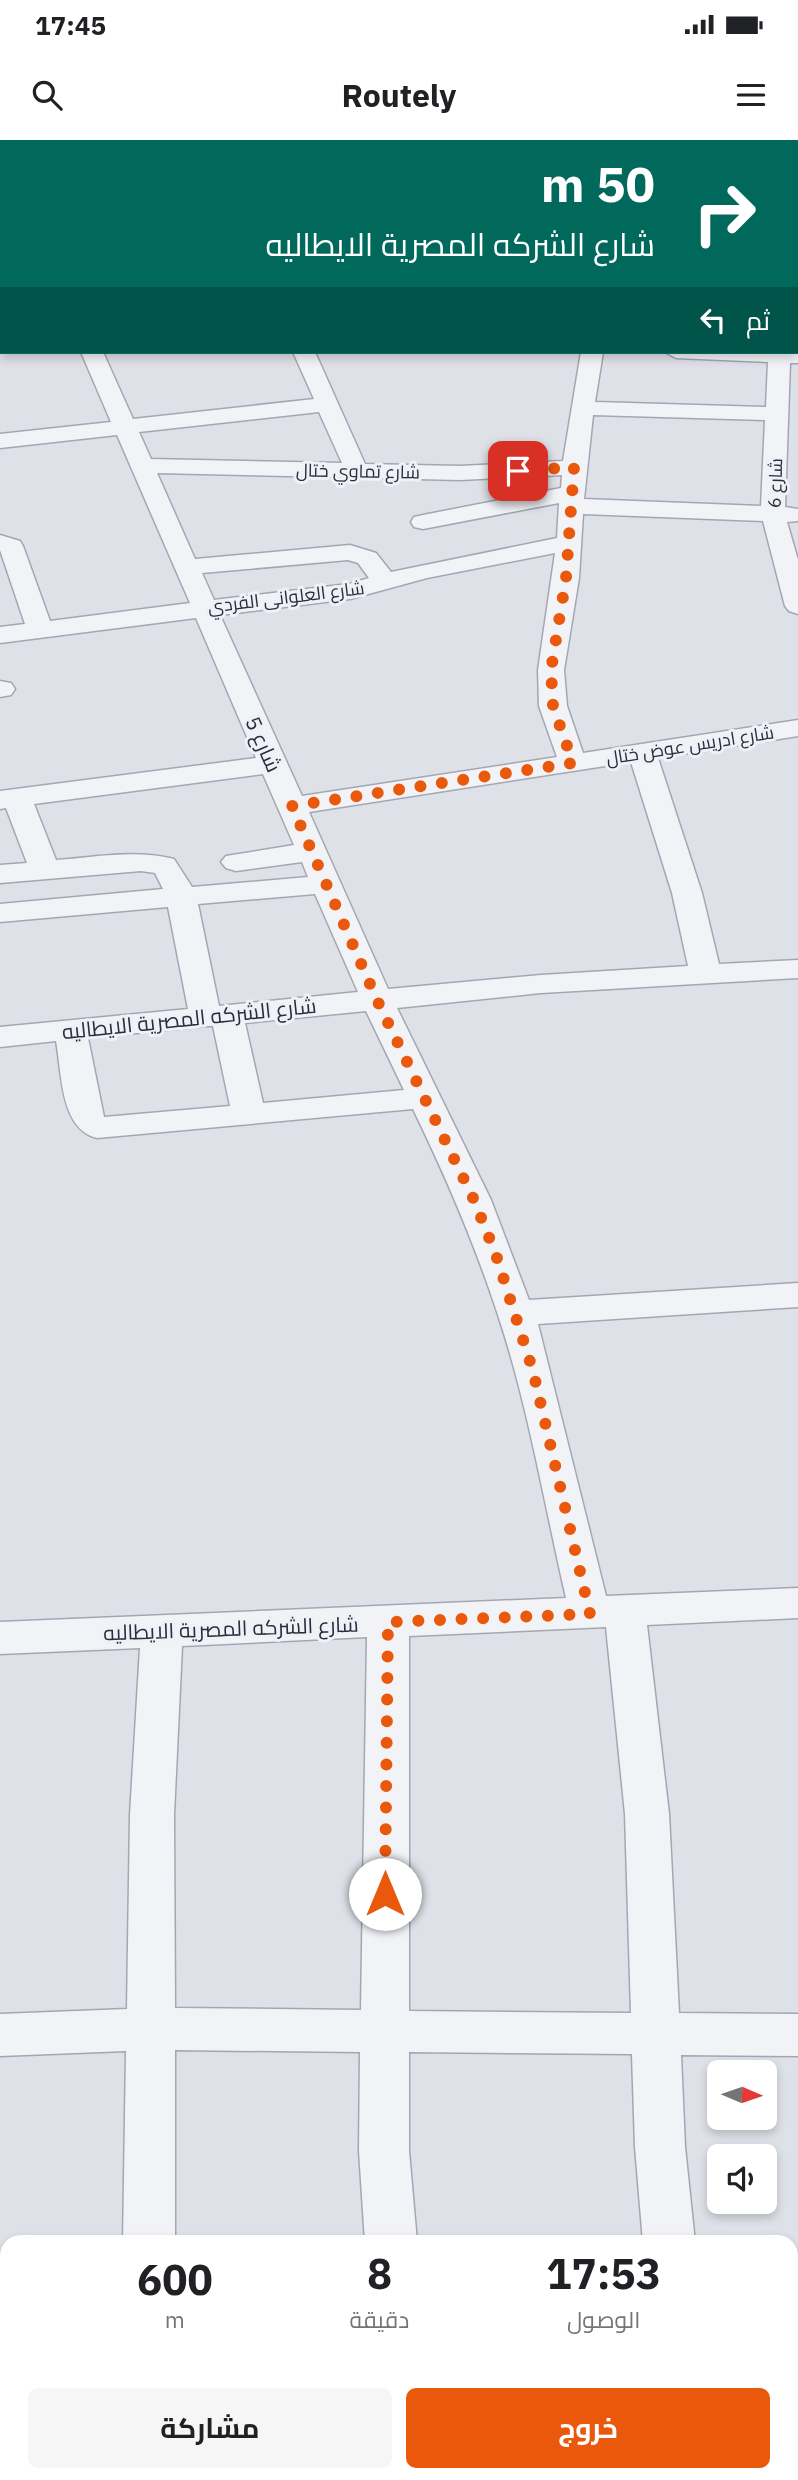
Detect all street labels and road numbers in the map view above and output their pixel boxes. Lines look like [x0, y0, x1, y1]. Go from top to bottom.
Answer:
street label: شارع تماوي ختال [296, 458, 420, 487]
street label: شارع 6 [763, 458, 788, 508]
street label: شارع العلوانى الفردي [206, 576, 366, 621]
street label: شارع 5 [238, 712, 289, 777]
street label: شارع ادريس عوض ختال [604, 720, 776, 771]
street label: شارع الشركه المصرية الايطاليه [60, 991, 318, 1046]
street label: شارع الشركه المصرية الايطاليه [103, 1610, 359, 1647]

